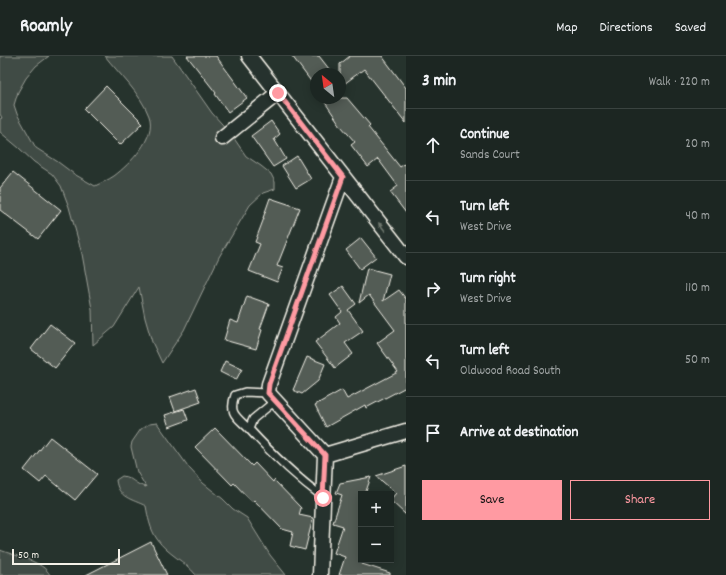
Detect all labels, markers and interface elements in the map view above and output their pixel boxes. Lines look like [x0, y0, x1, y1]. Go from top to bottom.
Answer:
text: Roamly [20, 14, 72, 41]
text: Map [556, 18, 578, 38]
text: Directions [600, 18, 653, 38]
text: Saved [675, 18, 706, 38]
north arrow [310, 68, 346, 104]
text: 3 min [422, 70, 456, 94]
text: Walk · 220 m [649, 73, 710, 92]
route end [269, 84, 287, 102]
text: Continue [460, 124, 509, 146]
icon: ahead [422, 134, 444, 156]
text: 20 m [685, 135, 710, 154]
text: Sands Court [460, 146, 520, 165]
text: Turn left [460, 196, 509, 218]
icon: left [422, 206, 444, 228]
text: 40 m [686, 207, 710, 226]
text: West Drive [460, 218, 511, 237]
one-way arrow [378, 221, 386, 232]
text: Turn right [460, 268, 516, 290]
icon: right [422, 278, 444, 300]
text: 110 m [685, 279, 710, 298]
text: West Drive [460, 290, 511, 309]
text: Turn left [460, 340, 509, 362]
icon: left [422, 350, 444, 372]
text: 50 m [685, 351, 710, 370]
text: Oldwood Road South [460, 362, 561, 381]
icon: arrive [422, 422, 444, 444]
text: Arrive at destination [460, 422, 578, 444]
button: Save [422, 480, 562, 520]
button: Share [570, 480, 710, 520]
route start [314, 489, 332, 507]
map controls [358, 491, 394, 563]
button: + [358, 491, 394, 527]
button: − [358, 527, 394, 563]
scale bar [12, 547, 120, 566]
text: 50 m [18, 548, 39, 564]

